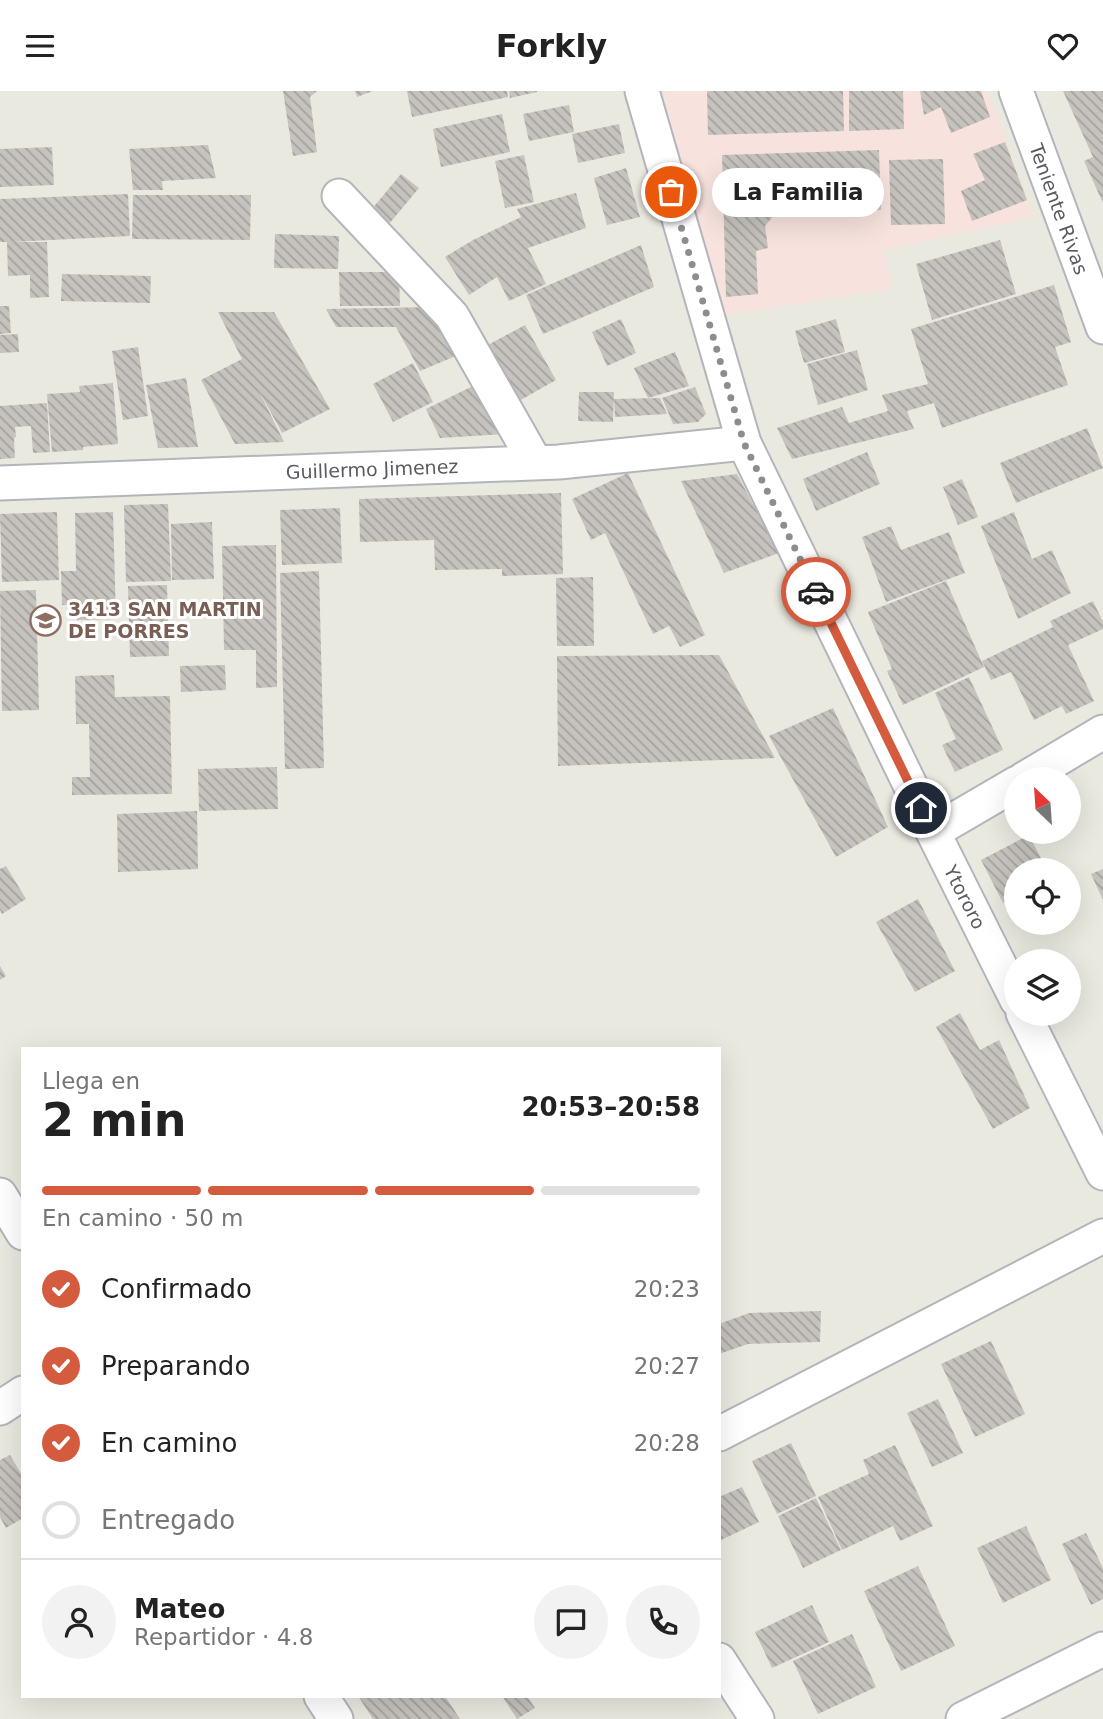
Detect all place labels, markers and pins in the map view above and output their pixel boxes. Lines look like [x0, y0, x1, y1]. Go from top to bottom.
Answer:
pin [641, 162, 701, 222]
callout: La Familia [713, 167, 884, 217]
place label: 3413 SAN MARTIN DE PORRES [68, 598, 262, 642]
school or university icon: 3413 SAN MARTIN DE PORRES [28, 603, 62, 637]
pin [891, 778, 951, 838]

